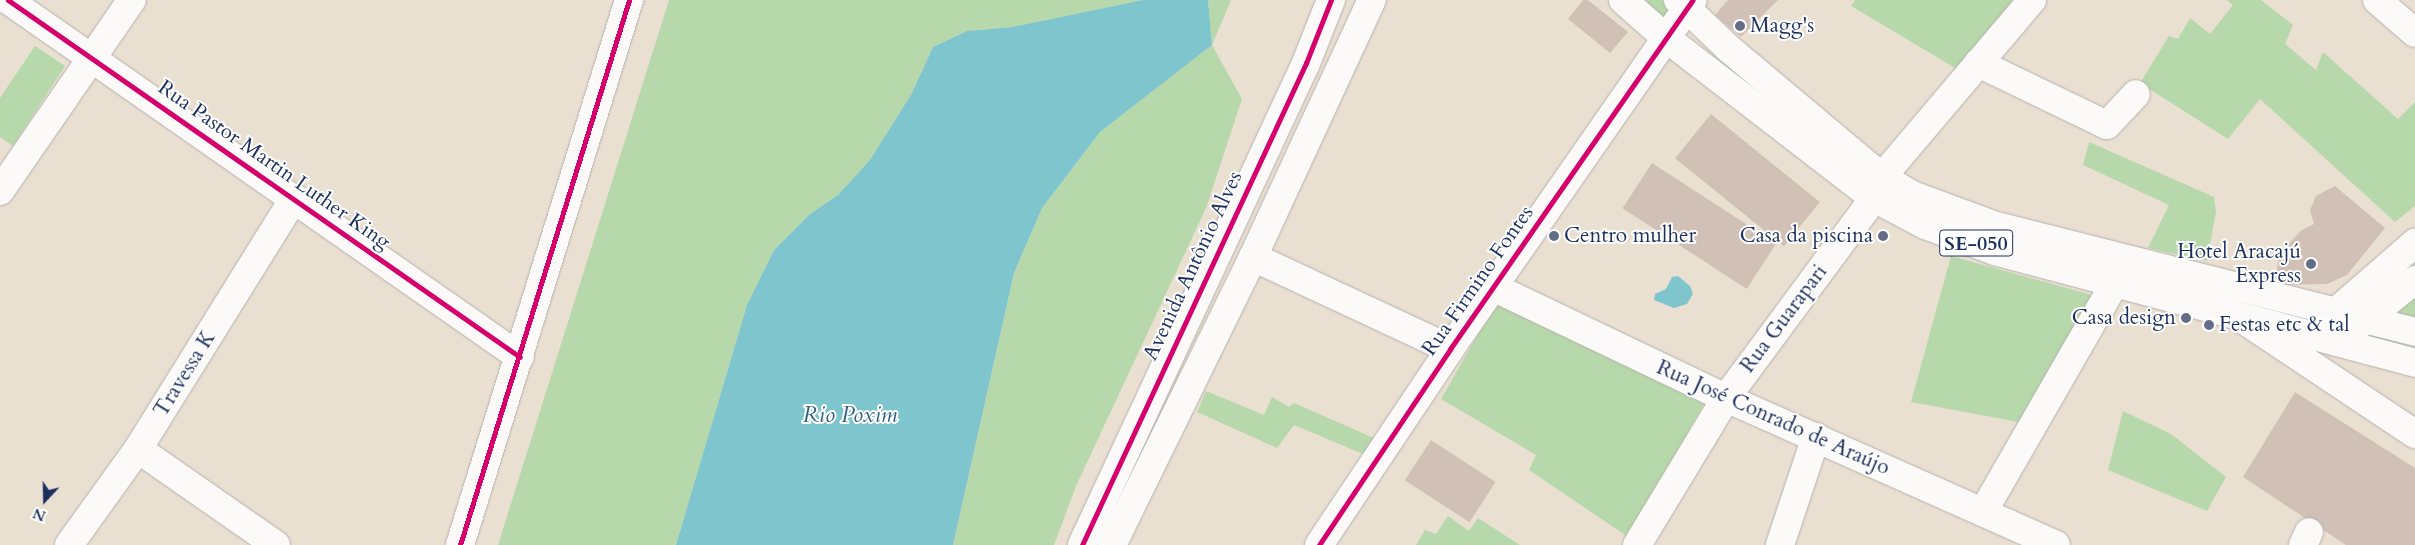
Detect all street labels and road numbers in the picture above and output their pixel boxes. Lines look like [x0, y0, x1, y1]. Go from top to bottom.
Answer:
street label: Rua Pastor Martin Luther King [153, 75, 395, 255]
street label: Avenida Antônio Alves [1138, 167, 1248, 365]
street label: Rua Firmino Fontes [1417, 201, 1539, 361]
road number: SE-050 [1938, 226, 2014, 260]
street label: Rua Guarapari [1735, 260, 1833, 378]
street label: Travessa K [149, 326, 221, 422]
street label: Rua José Conrado de Araújo [1653, 355, 1893, 481]

